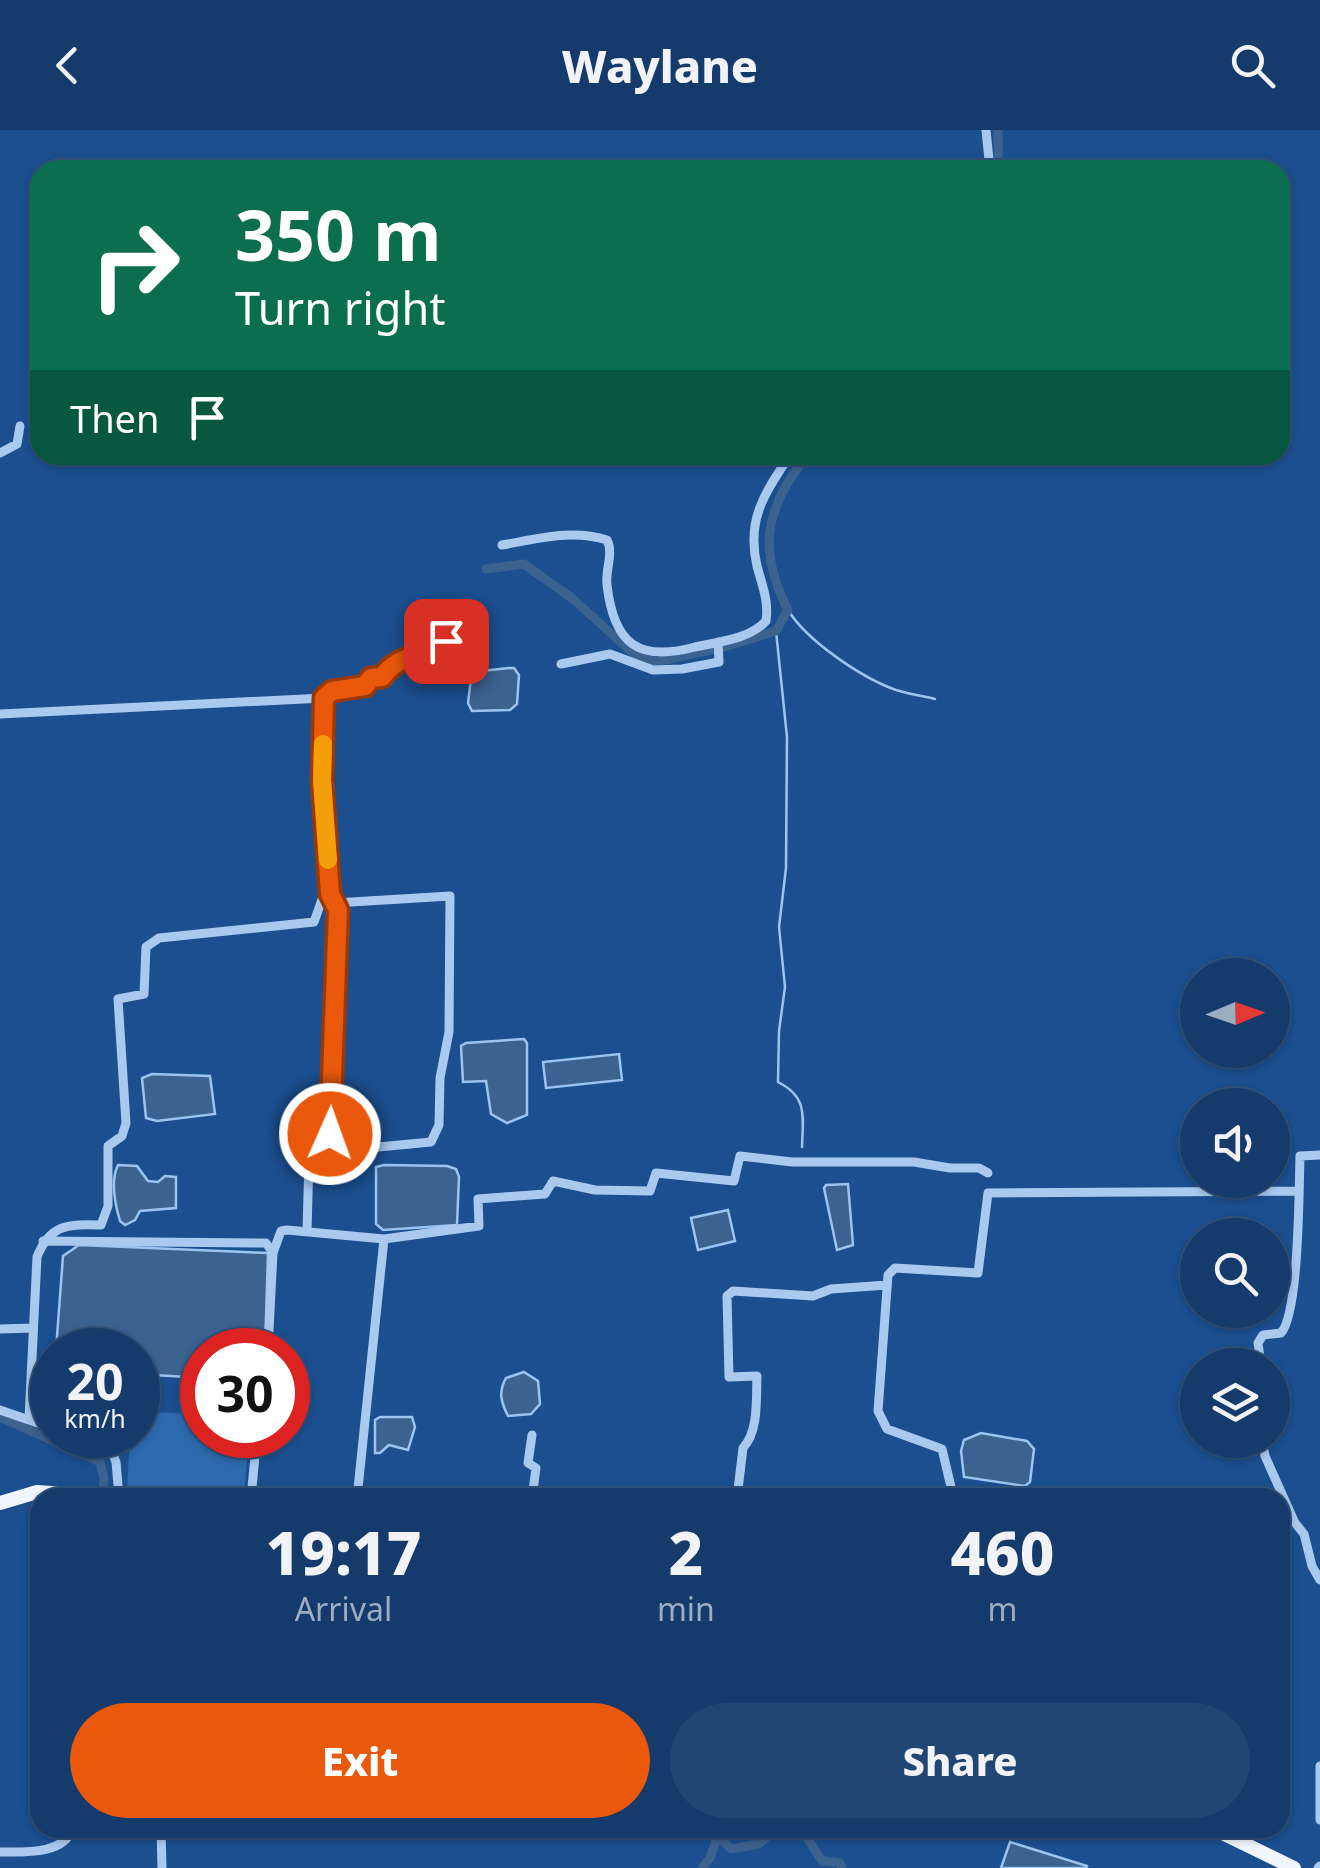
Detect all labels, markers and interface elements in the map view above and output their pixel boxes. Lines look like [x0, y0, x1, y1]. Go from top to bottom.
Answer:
text: Waylane [562, 35, 758, 96]
icon: back [40, 38, 95, 93]
icon: search [1225, 38, 1280, 93]
text: 350 m [235, 186, 442, 282]
icon: right [70, 200, 200, 330]
text: Turn right [235, 277, 446, 338]
icon: arrive [180, 390, 235, 445]
text: Then [70, 392, 160, 444]
pin [404, 599, 489, 684]
icon: arrive [419, 614, 474, 669]
north arrow [1180, 958, 1290, 1068]
map controls [1180, 958, 1290, 1458]
position arrow [278, 1082, 382, 1186]
button: sound [1180, 1088, 1290, 1198]
button: search [1180, 1218, 1290, 1328]
speed limit sign: 30 [180, 1328, 310, 1458]
text: 20 [66, 1347, 124, 1415]
button: layers [1180, 1348, 1290, 1458]
text: km/h [64, 1401, 126, 1435]
text: 19:17 [266, 1511, 421, 1593]
text: 2 [669, 1511, 703, 1593]
text: 460 [950, 1511, 1054, 1593]
text: Arrival [295, 1587, 392, 1630]
text: min [657, 1587, 715, 1630]
text: m [987, 1587, 1017, 1630]
button: Exit [70, 1703, 650, 1818]
button: Share [670, 1703, 1250, 1818]

